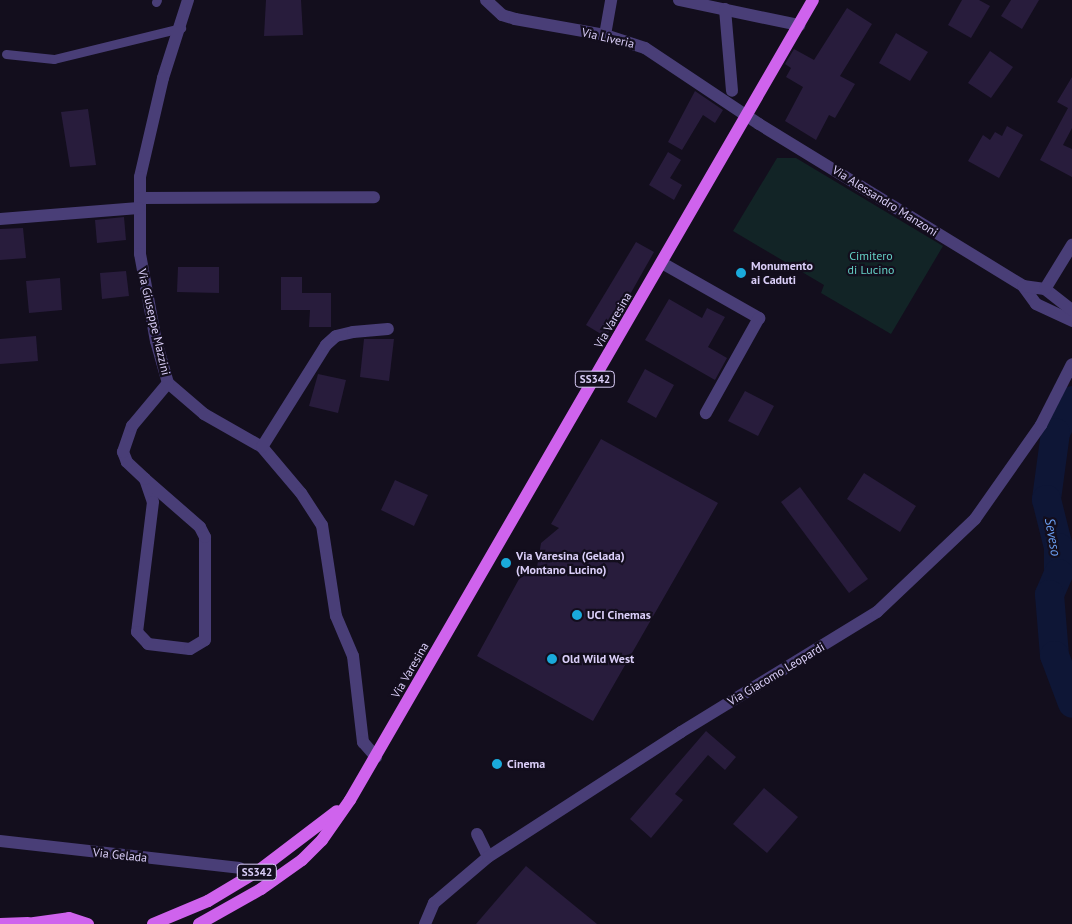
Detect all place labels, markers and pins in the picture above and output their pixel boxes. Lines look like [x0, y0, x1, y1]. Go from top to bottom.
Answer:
place label: Monumento ai Caduti [751, 259, 813, 287]
marker: Monumento ai Caduti [735, 267, 747, 279]
place label: Via Varesina (Gelada) (Montano Lucino) [516, 549, 625, 577]
marker: Via Varesina (Gelada) (Montano Lucino) [500, 557, 512, 569]
place label: UCI Cinemas [587, 608, 651, 622]
marker: UCI Cinemas [571, 609, 583, 621]
place label: Old Wild West [562, 652, 635, 666]
marker: Old Wild West [546, 653, 558, 665]
place label: Cinema [507, 757, 545, 771]
marker: Cinema [491, 758, 503, 770]

